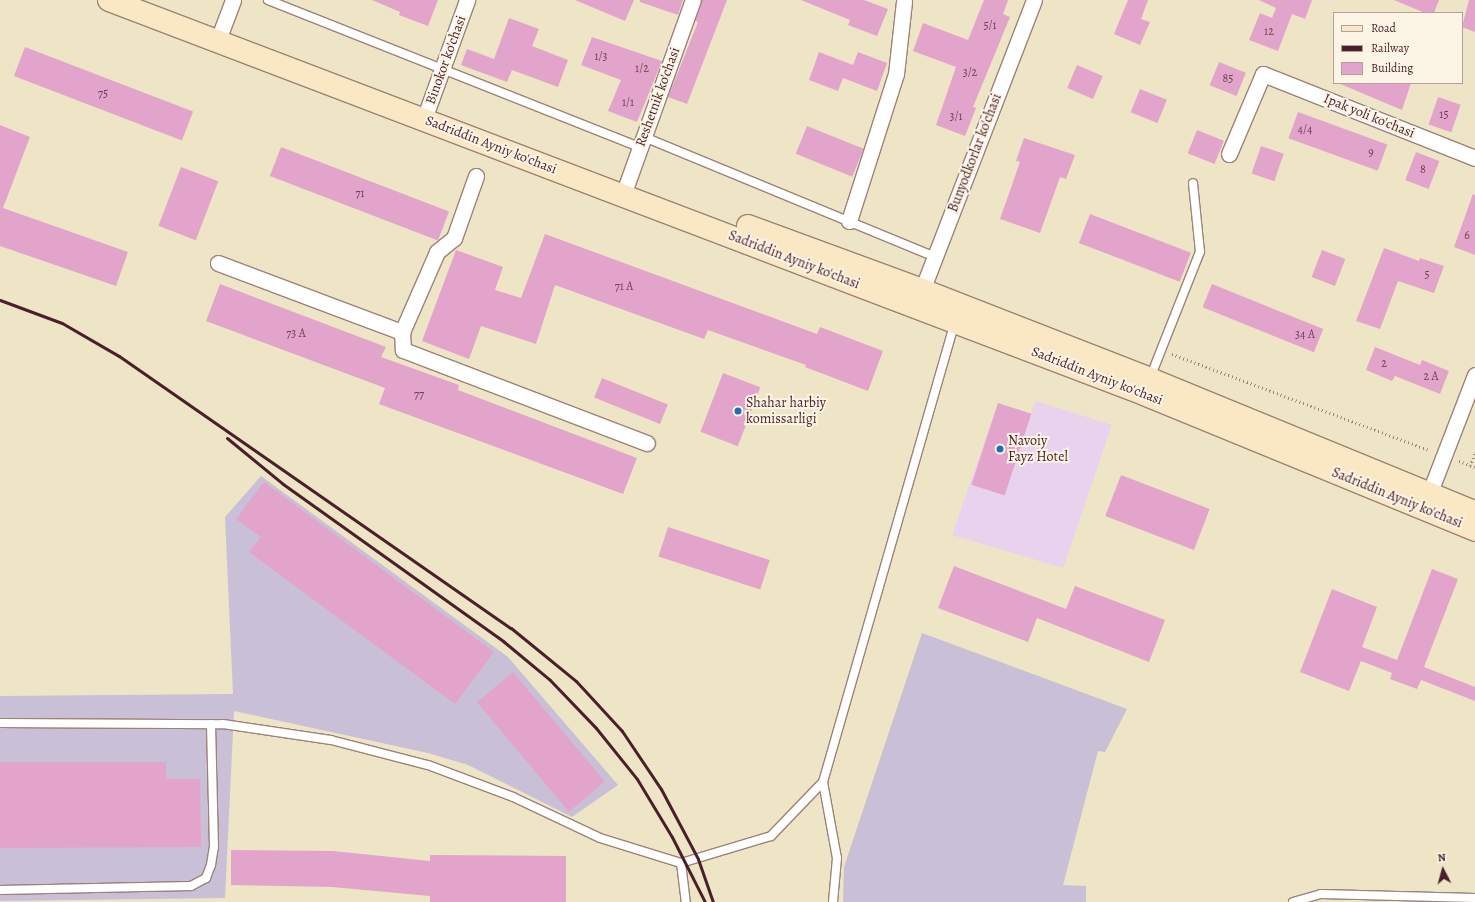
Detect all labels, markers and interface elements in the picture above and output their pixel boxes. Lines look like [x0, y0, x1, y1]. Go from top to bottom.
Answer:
legend [1333, 12, 1463, 84]
street label: Binokor ko'chasi [422, 13, 470, 107]
house number: 5/1 [983, 19, 997, 33]
text: Road [1371, 20, 1396, 36]
house number: 12 [1264, 25, 1274, 39]
text: Railway [1371, 40, 1409, 56]
street label: Reshetnik ko'chasi [632, 45, 684, 149]
house number: 1/3 [594, 50, 608, 64]
text: Building [1371, 60, 1413, 76]
house number: 1/2 [635, 62, 649, 76]
house number: 3/2 [963, 66, 977, 80]
house number: 85 [1223, 72, 1233, 86]
house number: 75 [98, 87, 108, 101]
street label: Ipak yoli ko'chasi [1321, 90, 1417, 142]
street label: Bunyodkorlar ko'chasi [945, 91, 1005, 215]
house number: 1/1 [622, 96, 634, 110]
house number: 15 [1439, 108, 1449, 122]
house number: 3/1 [949, 110, 963, 124]
street label: Sadriddin Ayniy ko'chasi [423, 112, 559, 178]
house number: 4/4 [1298, 123, 1312, 137]
house number: 9 [1368, 146, 1374, 160]
house number: 8 [1420, 163, 1426, 177]
house number: 71 [355, 187, 365, 201]
street label: Sadriddin Ayniy ko'chasi [726, 227, 862, 293]
house number: 6 [1464, 229, 1470, 243]
house number: 5 [1424, 268, 1430, 282]
house number: 71 А [615, 280, 633, 294]
house number: 73 А [286, 327, 306, 341]
house number: 34 А [1295, 328, 1315, 342]
street label: Sadriddin Ayniy ko'chasi [1029, 343, 1165, 409]
house number: 2 [1381, 357, 1387, 371]
house number: 2 А [1423, 370, 1439, 384]
house number: 77 [414, 388, 424, 402]
place label: Shahar harbiy komissarligi [746, 395, 826, 428]
marker: Shahar harbiy komissarligi [733, 406, 743, 416]
place label: Navoiy Fayz Hotel [1008, 433, 1068, 466]
marker: Navoiy Fayz Hotel [995, 444, 1005, 454]
street label: Sadriddin Ayniy ko'chasi [1329, 464, 1465, 532]
north arrow [1423, 850, 1463, 890]
text: N [1437, 850, 1446, 865]

